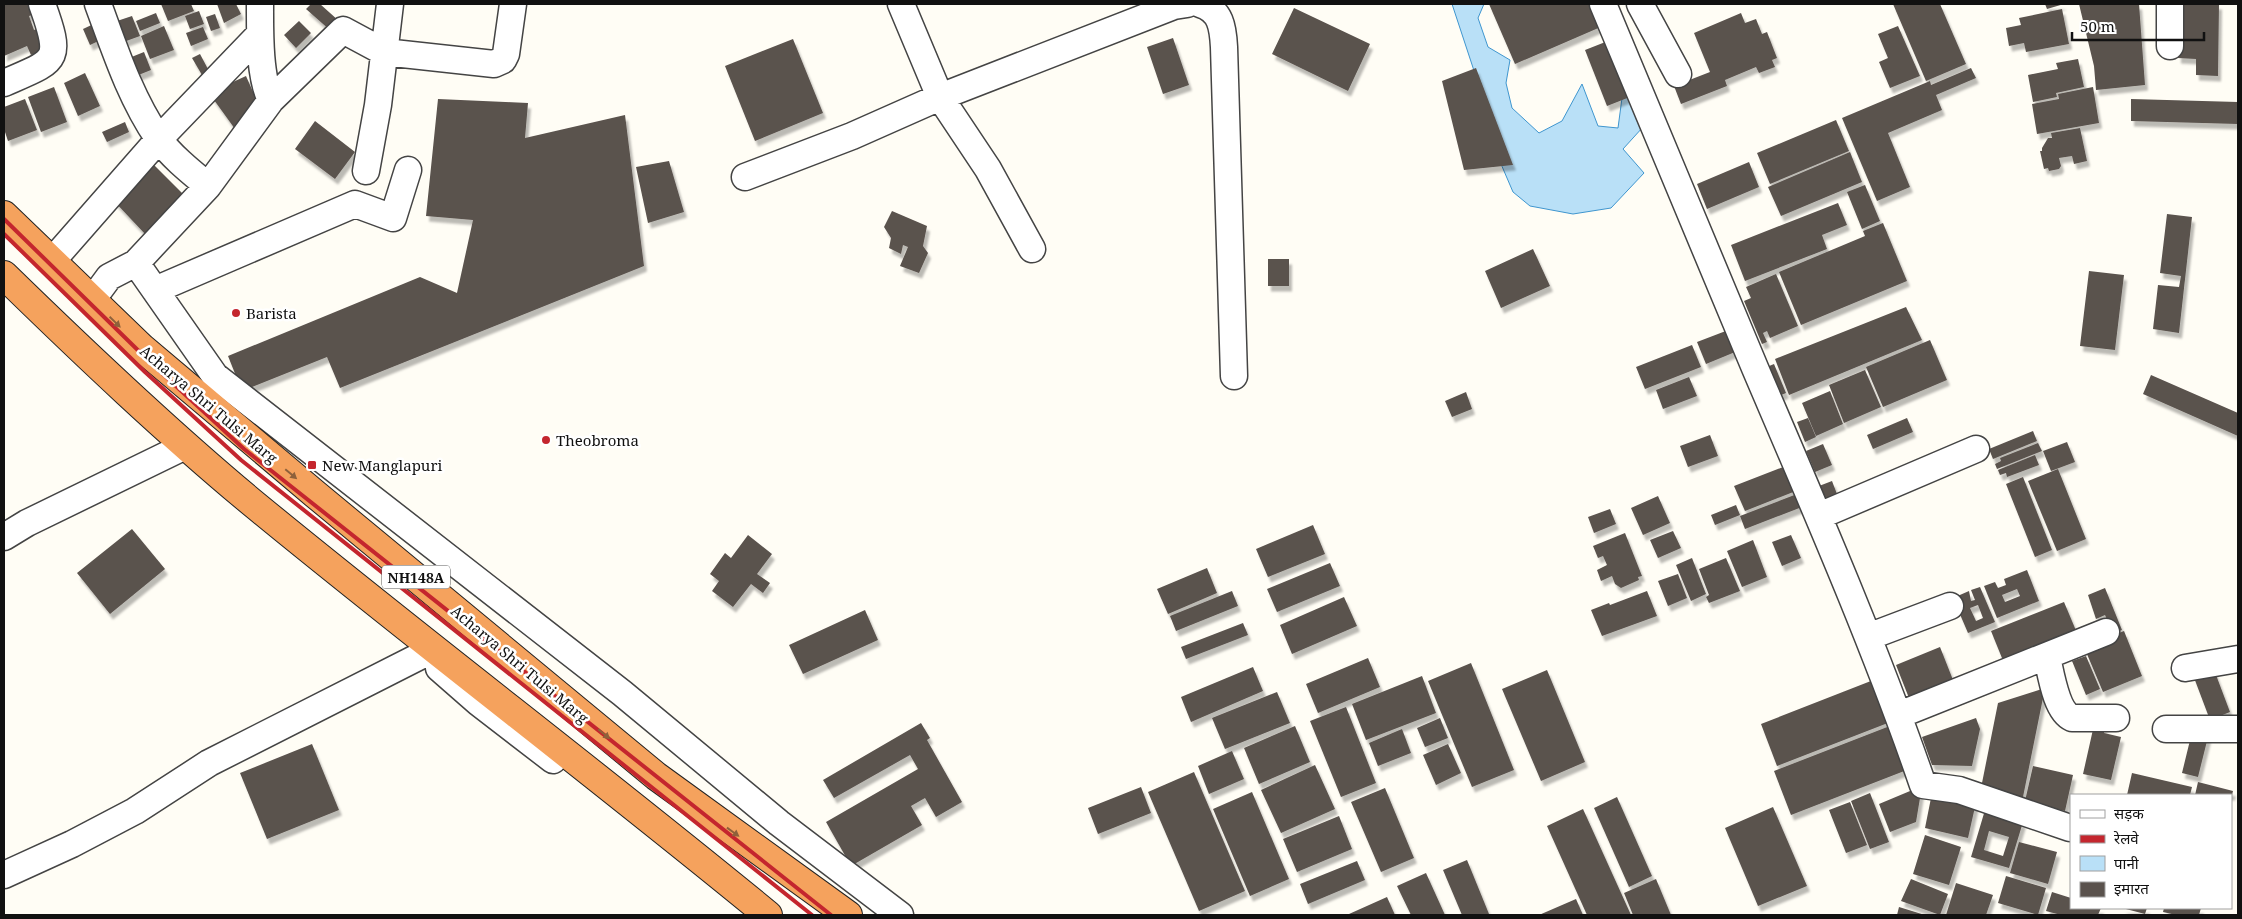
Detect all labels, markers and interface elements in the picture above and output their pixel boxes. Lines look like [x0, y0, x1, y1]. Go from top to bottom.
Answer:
scale bar [2072, 10, 2204, 42]
text: 50 m [2080, 16, 2115, 36]
place label: Barista [246, 303, 297, 323]
marker: Barista [230, 307, 242, 319]
one-way arrow [108, 316, 120, 328]
street label: Acharya Shri Tulsi Marg [136, 341, 282, 467]
place label: Theobroma [556, 430, 639, 450]
marker: Theobroma [540, 434, 552, 446]
place label: New Manglapuri [322, 455, 442, 475]
marker: New Manglapuri [306, 459, 318, 471]
one-way arrow [284, 468, 297, 479]
road number: NH148A [382, 566, 450, 588]
street label: Acharya Shri Tulsi Marg [447, 601, 593, 727]
one-way arrow [598, 728, 611, 739]
legend [2070, 794, 2232, 909]
text: सड़क [2114, 803, 2144, 823]
one-way arrow [727, 827, 740, 837]
text: रेलवे [2113, 828, 2139, 848]
text: पानी [2114, 853, 2140, 873]
text: इमारत [2114, 878, 2149, 898]

